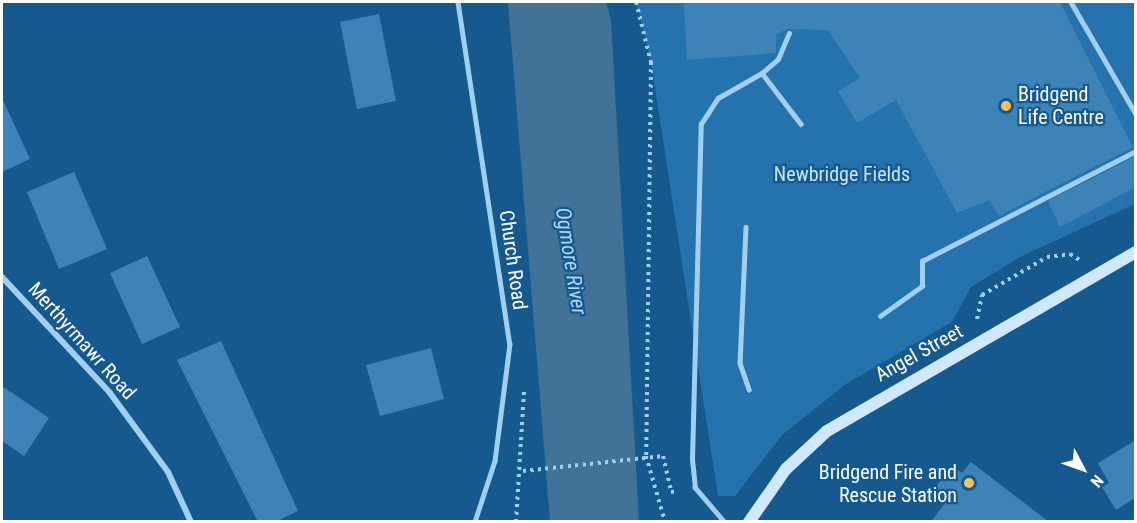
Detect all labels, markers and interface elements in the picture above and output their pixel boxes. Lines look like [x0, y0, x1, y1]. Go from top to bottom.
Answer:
place label: Bridgend Life Centre [1018, 83, 1104, 130]
marker: Bridgend Life Centre [999, 99, 1013, 113]
park label: Newbridge Fields [774, 162, 910, 186]
water label: Ogmore River [550, 206, 592, 316]
street label: Church Road [494, 209, 532, 311]
street label: Merthyrmawr Road [23, 277, 141, 405]
street label: Angel Street [871, 319, 967, 387]
north arrow [1053, 439, 1113, 499]
place label: Bridgend Fire and Rescue Station [819, 460, 957, 507]
text: N [1087, 471, 1107, 491]
marker: Bridgend Fire and Rescue Station [962, 476, 976, 490]

